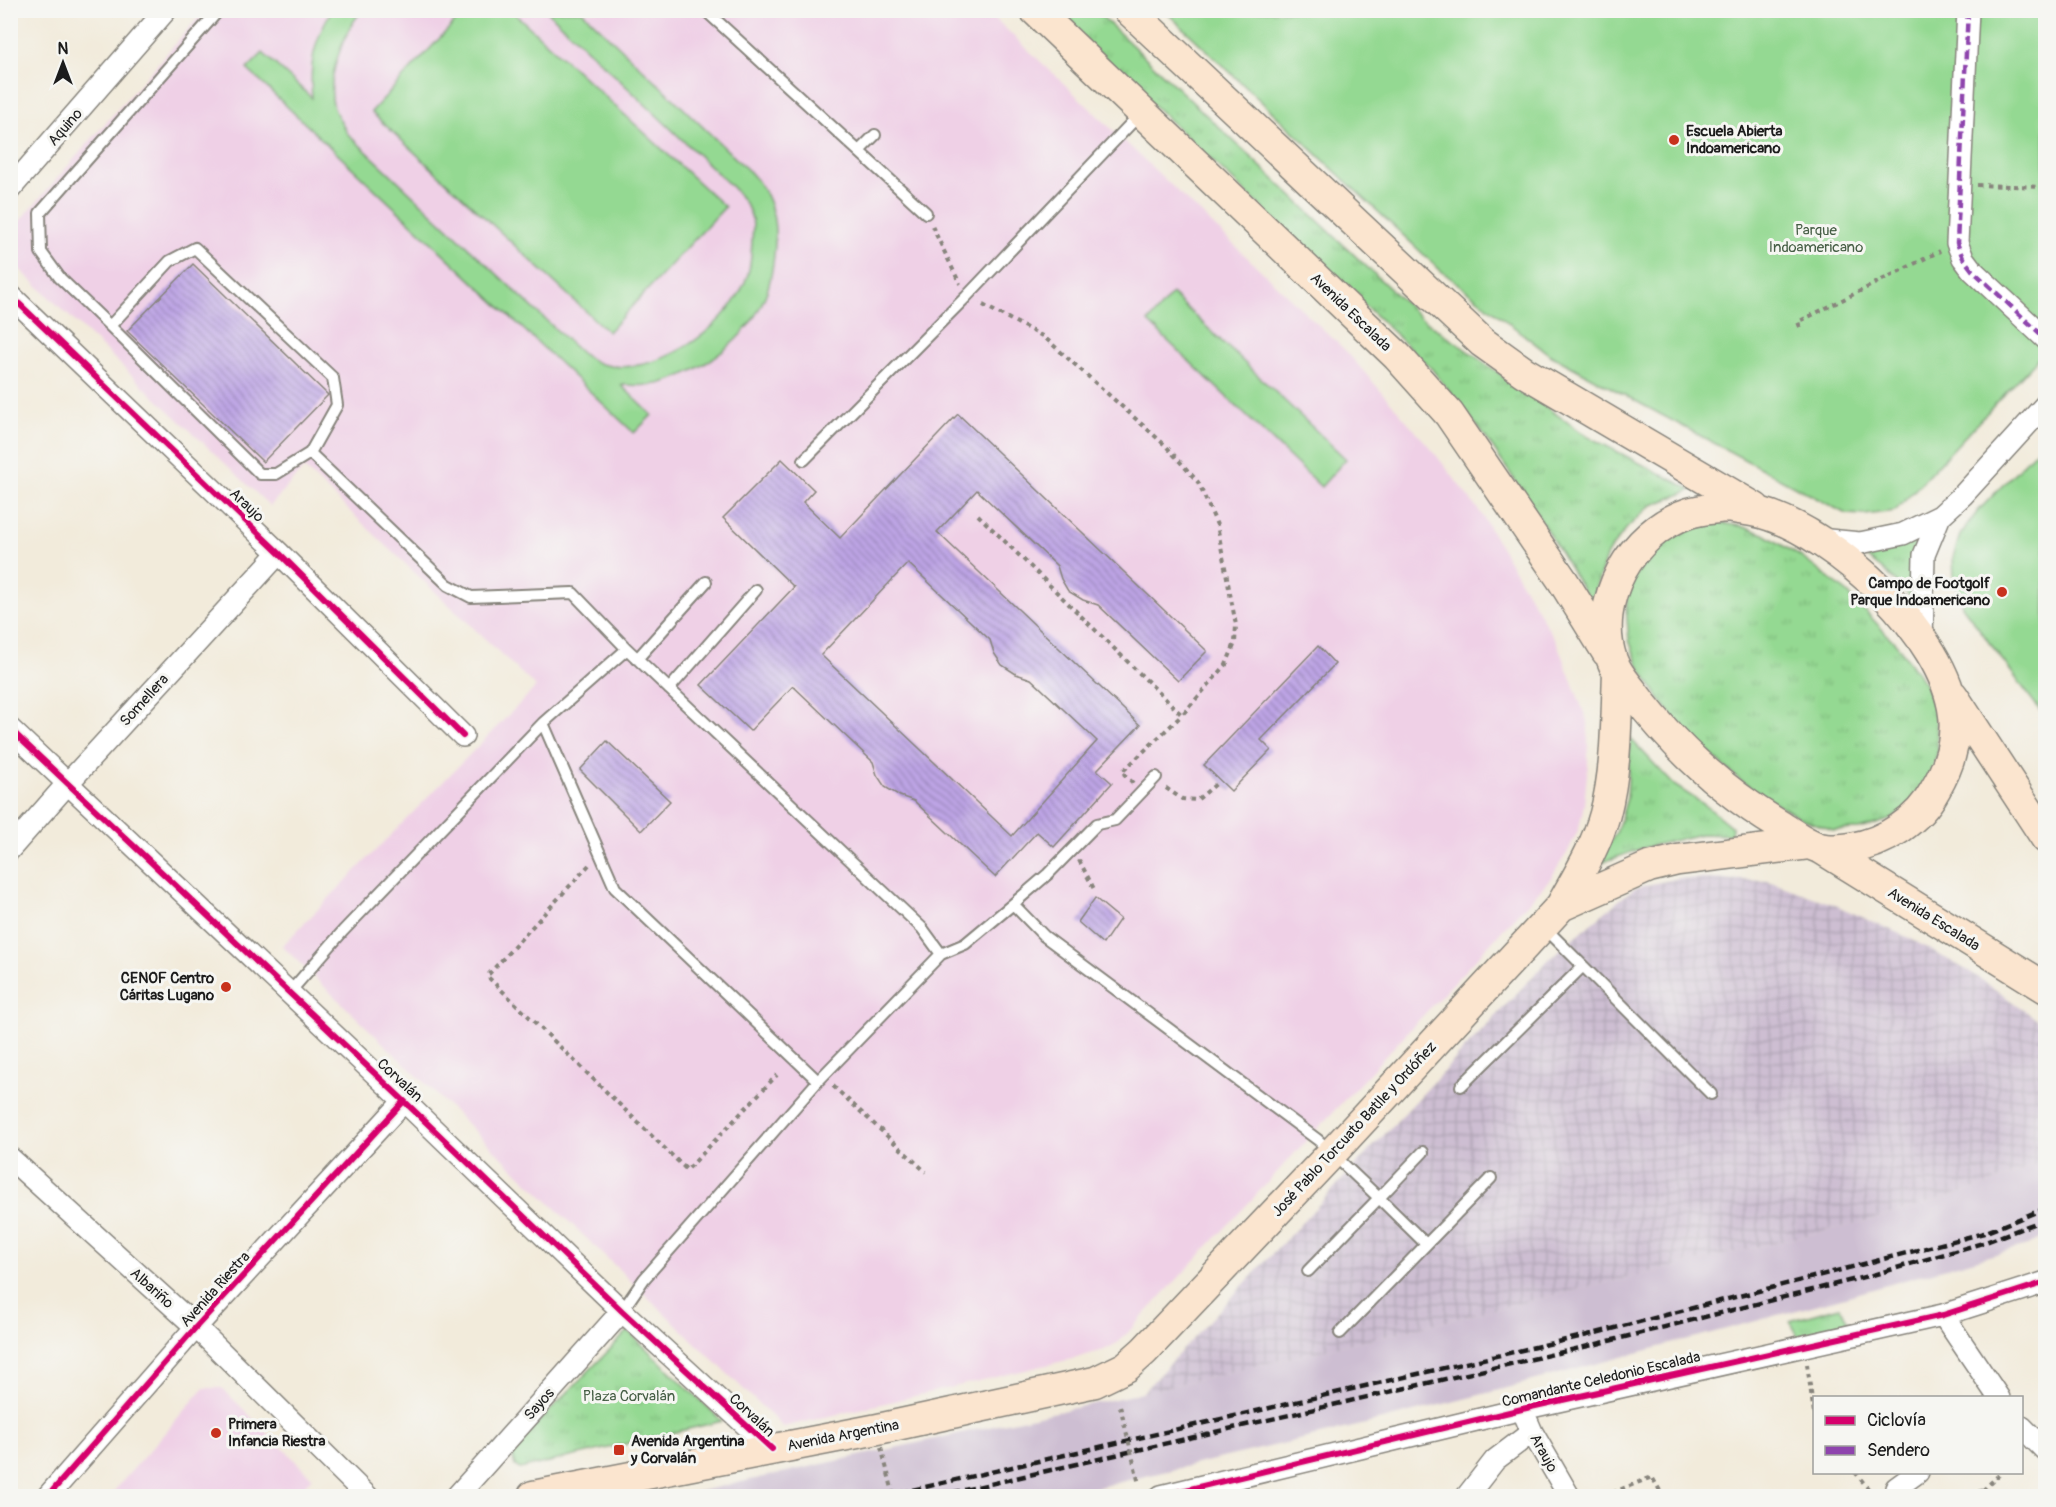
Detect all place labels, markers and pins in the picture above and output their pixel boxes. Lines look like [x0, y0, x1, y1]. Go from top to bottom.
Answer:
place label: Escuela Abierta Indoamericano [1686, 122, 1782, 158]
marker: Escuela Abierta Indoamericano [1667, 133, 1681, 147]
place label: Campo de Footgolf Parque Indoamericano [1850, 574, 1991, 610]
marker: Campo de Footgolf Parque Indoamericano [1995, 585, 2009, 599]
place label: CENOF Centro Cáritas Lugano [120, 969, 214, 1005]
marker: CENOF Centro Cáritas Lugano [219, 980, 233, 994]
place label: Primera Infancia Riestra [228, 1415, 326, 1451]
marker: Primera Infancia Riestra [209, 1426, 223, 1440]
place label: Avenida Argentina y Corvalán [630, 1432, 745, 1468]
marker: Avenida Argentina y Corvalán [612, 1443, 626, 1457]

